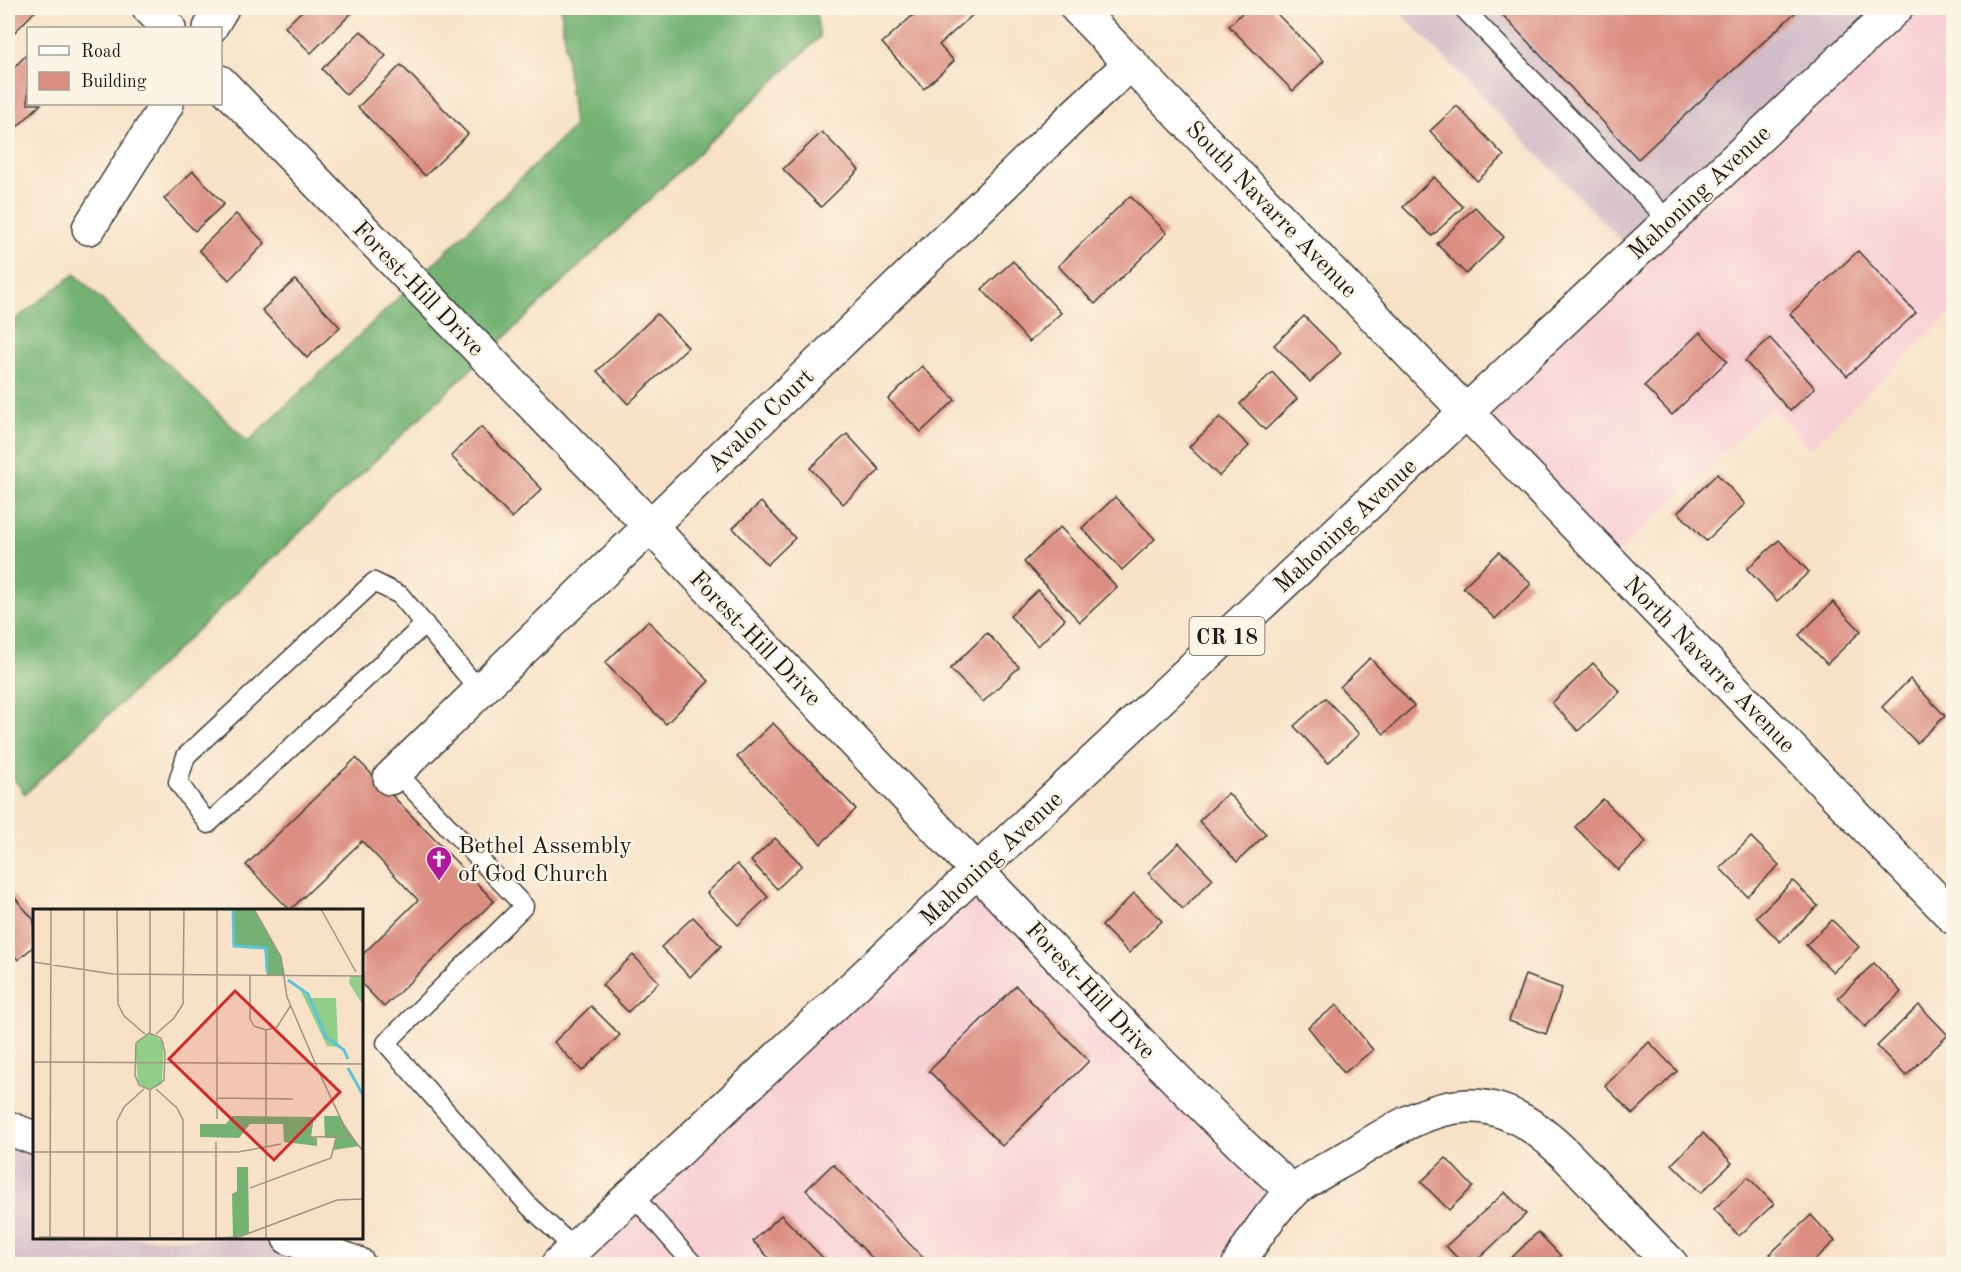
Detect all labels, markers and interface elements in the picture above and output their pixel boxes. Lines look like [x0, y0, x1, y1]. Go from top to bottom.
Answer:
legend [27, 27, 222, 105]
text: Road [81, 43, 121, 61]
text: Building [81, 73, 147, 91]
street label: South Navarre Avenue [1180, 118, 1361, 303]
street label: Mahoning Avenue [1624, 122, 1776, 265]
street label: Forest-Hill Drive [347, 217, 488, 362]
street label: Avalon Court [704, 365, 819, 478]
street label: Mahoning Avenue [1270, 455, 1422, 598]
street label: Forest-Hill Drive [684, 567, 825, 712]
street label: North Navarre Avenue [1618, 572, 1799, 758]
road number: CR 18 [1190, 617, 1264, 655]
street label: Mahoning Avenue [916, 788, 1068, 931]
place label: Bethel Assembly of God Church [458, 835, 632, 887]
church icon: Bethel Assembly of God Church [424, 844, 454, 882]
inset map [33, 909, 363, 1239]
street label: Forest-Hill Drive [1020, 918, 1159, 1065]

